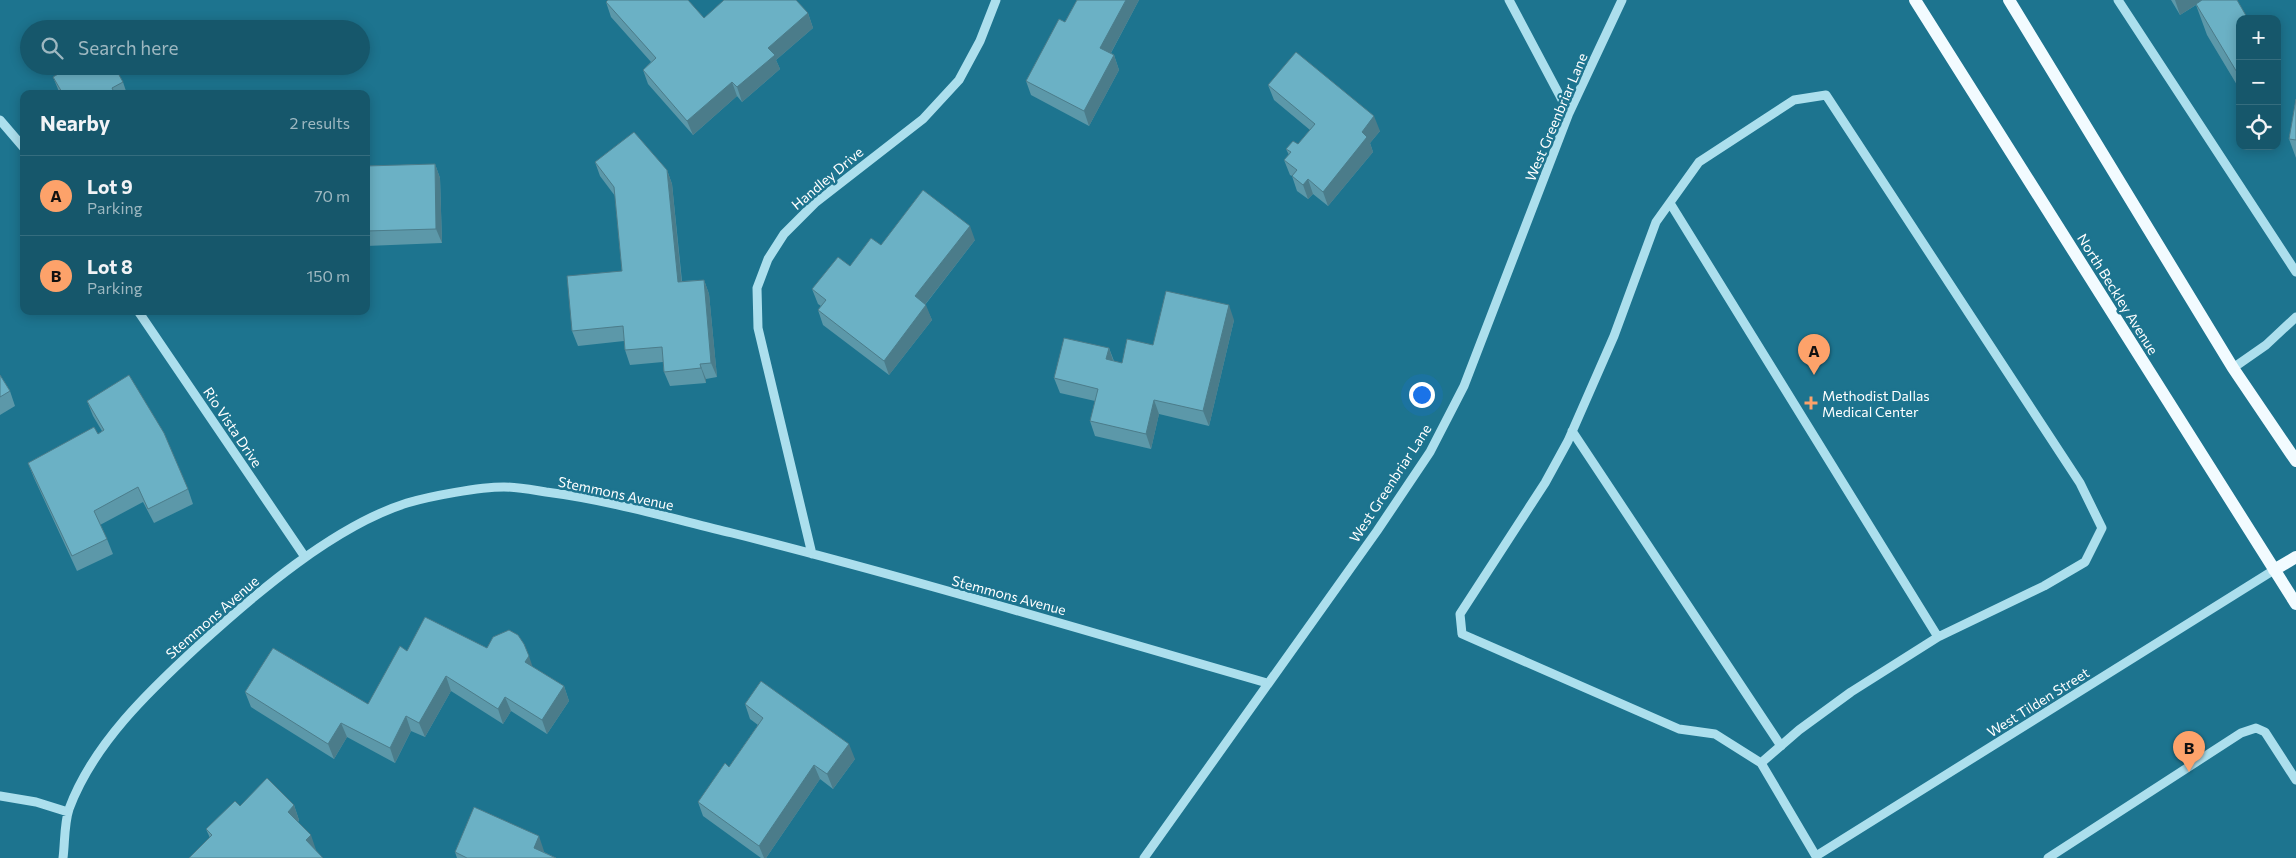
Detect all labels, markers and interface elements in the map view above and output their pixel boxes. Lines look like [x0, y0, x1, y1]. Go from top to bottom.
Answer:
map controls [2236, 15, 2281, 150]
button: + [2236, 15, 2281, 60]
search box [20, 20, 370, 75]
icon: search [38, 34, 66, 62]
text: Search here [78, 36, 178, 59]
street label: West Greenbriar Lane [1521, 50, 1591, 184]
button: − [2236, 60, 2281, 105]
button: locate [2236, 105, 2281, 150]
text: Nearby [40, 110, 110, 135]
text: 2 results [289, 113, 350, 132]
street label: Handley Drive [788, 143, 866, 213]
text: Lot 9 [87, 175, 133, 198]
text: A [50, 186, 62, 205]
text: 70 m [314, 186, 350, 205]
text: Parking [87, 198, 142, 217]
street label: North Beckley Avenue [2074, 230, 2162, 358]
text: Lot 8 [87, 255, 133, 278]
text: B [51, 266, 61, 285]
text: 150 m [307, 266, 350, 285]
text: Parking [87, 278, 142, 297]
pin: A [1798, 334, 1830, 375]
your location [1409, 382, 1435, 408]
street label: Rio Vista Drive [200, 384, 266, 470]
place label: Methodist Dallas Medical Center [1822, 387, 1930, 420]
marker: Methodist Dallas Medical Center [1804, 396, 1818, 410]
street label: West Greenbriar Lane [1345, 421, 1435, 545]
street label: Stemmons Avenue [557, 472, 675, 514]
street label: Stemmons Avenue [162, 572, 262, 662]
street label: Stemmons Avenue [950, 572, 1068, 618]
street label: West Tilden Street [1984, 664, 2092, 740]
pin: B [2173, 731, 2205, 772]

